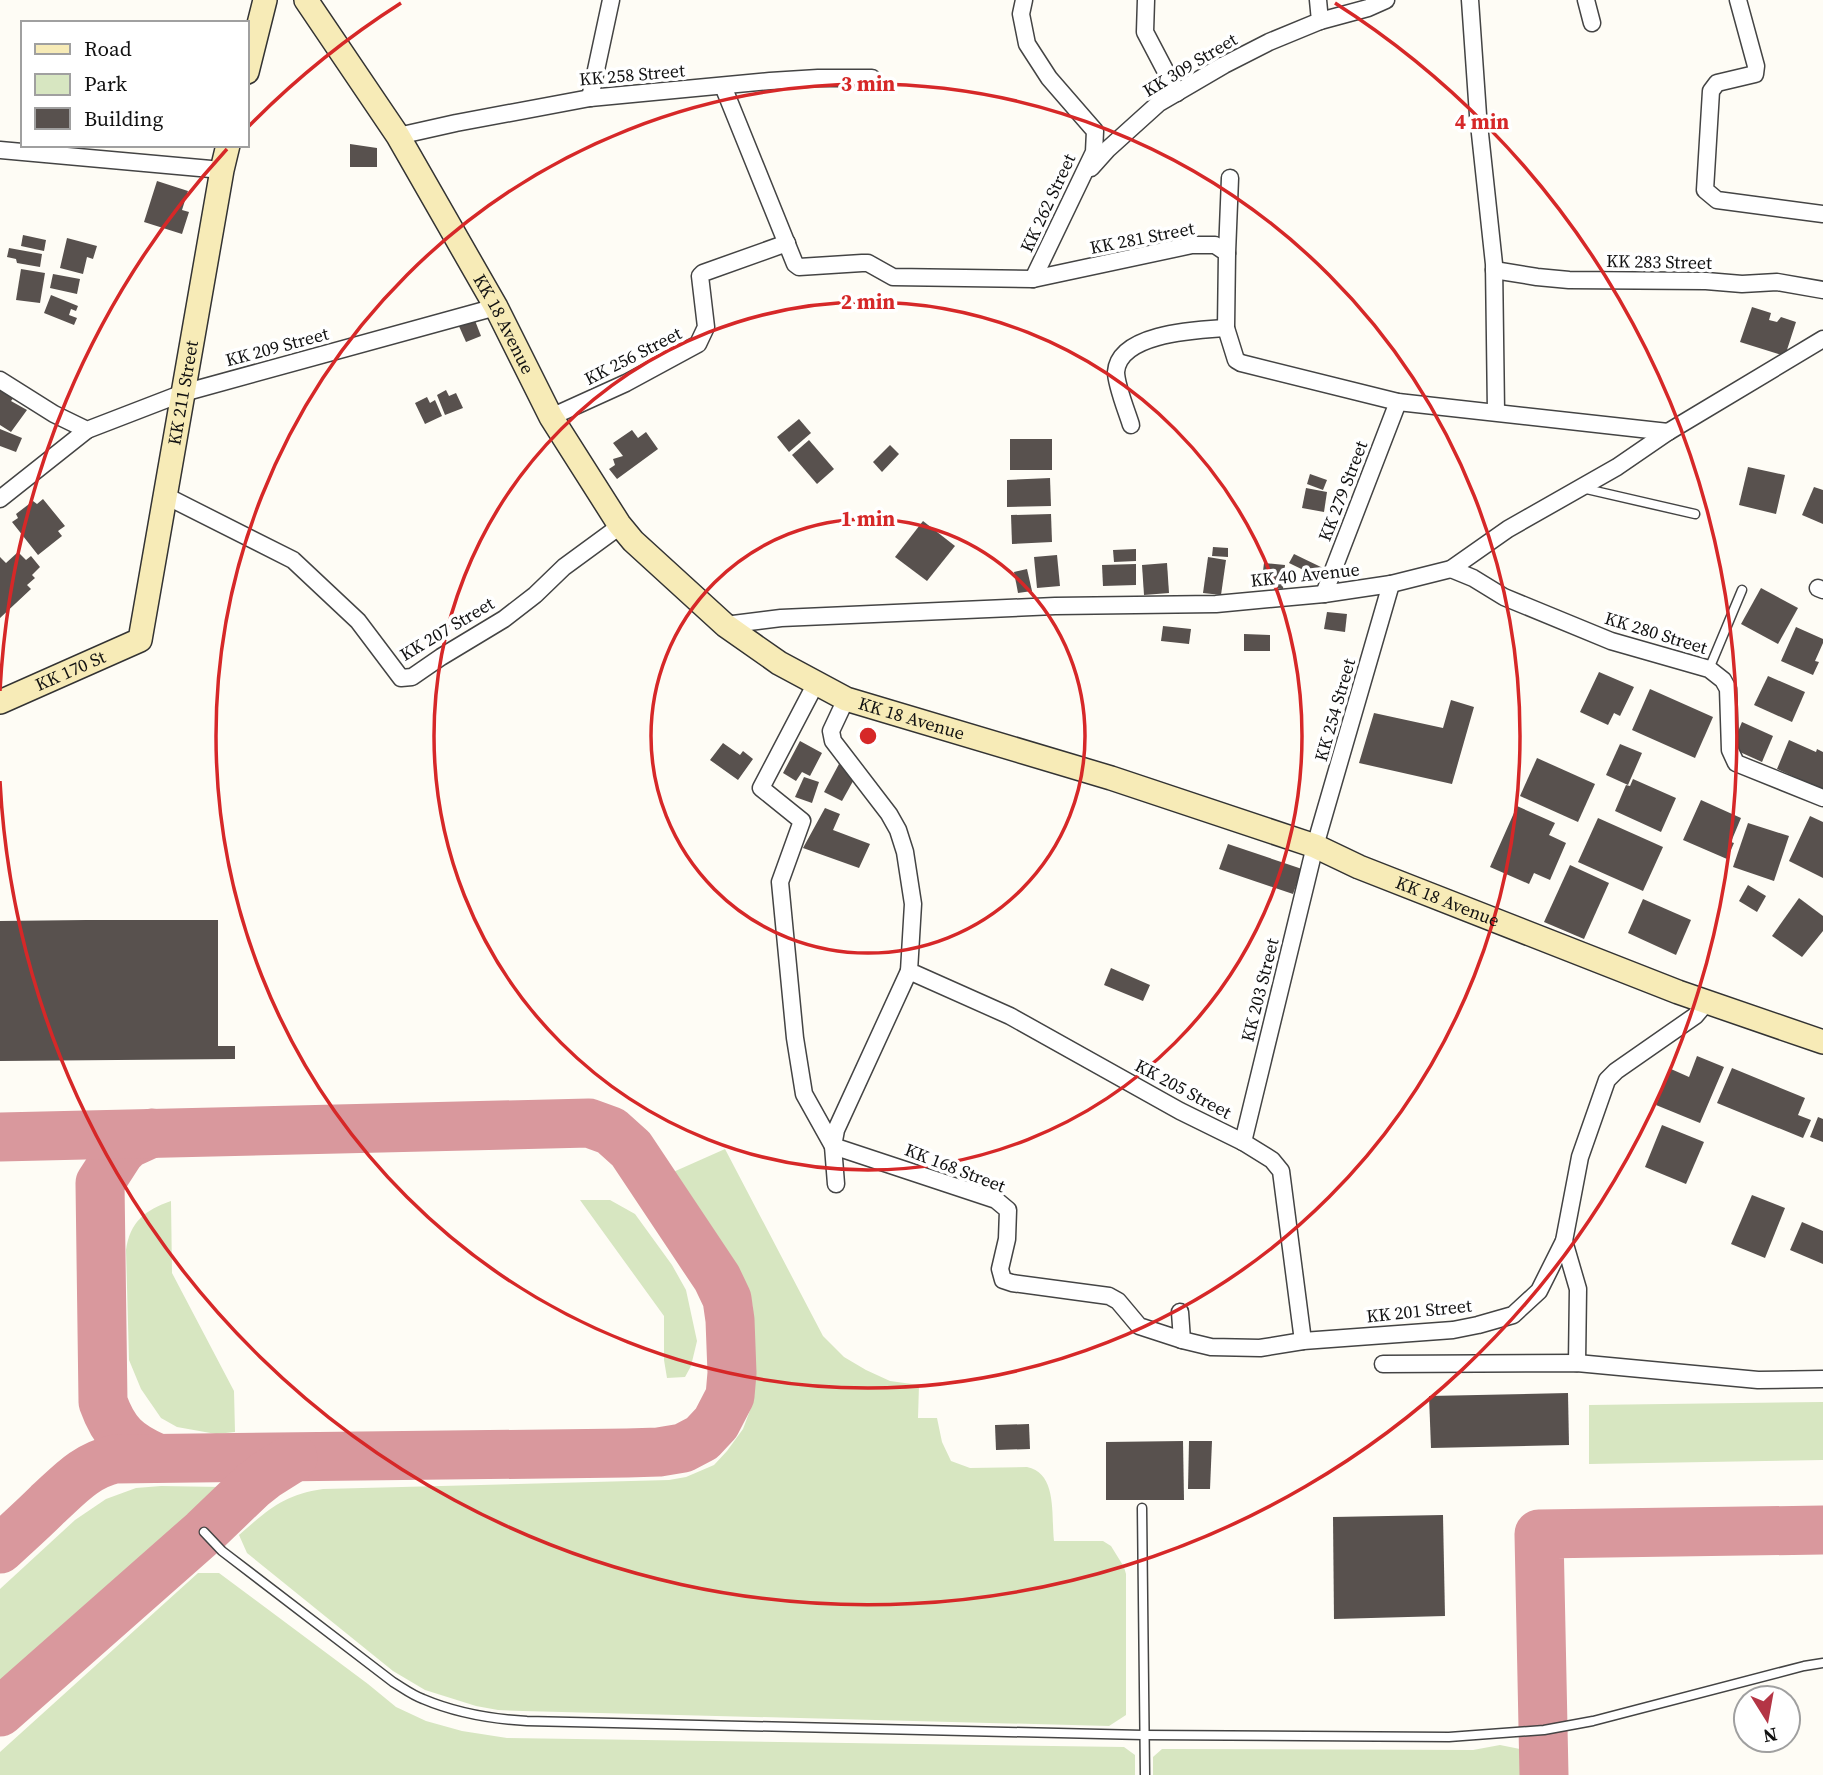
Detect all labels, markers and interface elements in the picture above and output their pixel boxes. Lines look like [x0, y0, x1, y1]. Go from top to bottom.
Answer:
legend [21, 21, 248, 147]
street label: KK 309 Street [1138, 27, 1242, 103]
text: Road [84, 34, 132, 63]
street label: KK 258 Street [578, 57, 686, 92]
text: Park [84, 69, 128, 98]
text: 3 min [841, 69, 895, 98]
text: Building [84, 104, 163, 133]
text: 4 min [1455, 107, 1509, 136]
street label: KK 262 Street [1014, 149, 1081, 256]
street label: KK 281 Street [1088, 215, 1196, 260]
street label: KK 283 Street [1606, 248, 1712, 275]
street label: KK 18 Avenue [468, 269, 540, 378]
text: 2 min [841, 287, 895, 316]
street label: KK 256 Street [580, 320, 686, 391]
street label: KK 209 Street [222, 321, 331, 372]
street label: KK 211 Street [161, 338, 204, 447]
street label: KK 279 Street [1312, 437, 1373, 545]
text: 1 min [841, 504, 895, 533]
street label: KK 40 Avenue [1249, 556, 1361, 593]
street label: KK 207 Street [395, 591, 499, 667]
street label: KK 280 Street [1602, 605, 1711, 660]
street label: KK 170 St [31, 644, 109, 697]
street label: KK 254 Street [1308, 655, 1361, 764]
street label: KK 18 Avenue [855, 690, 968, 746]
centre of rings [856, 724, 880, 748]
street label: KK 18 Avenue [1392, 870, 1503, 933]
street label: KK 203 Street [1235, 935, 1284, 1044]
street label: KK 205 Street [1131, 1053, 1236, 1125]
street label: KK 168 Street [901, 1137, 1009, 1198]
street label: KK 201 Street [1365, 1293, 1473, 1328]
north arrow [1732, 1684, 1802, 1754]
text: N [1761, 1722, 1780, 1750]

